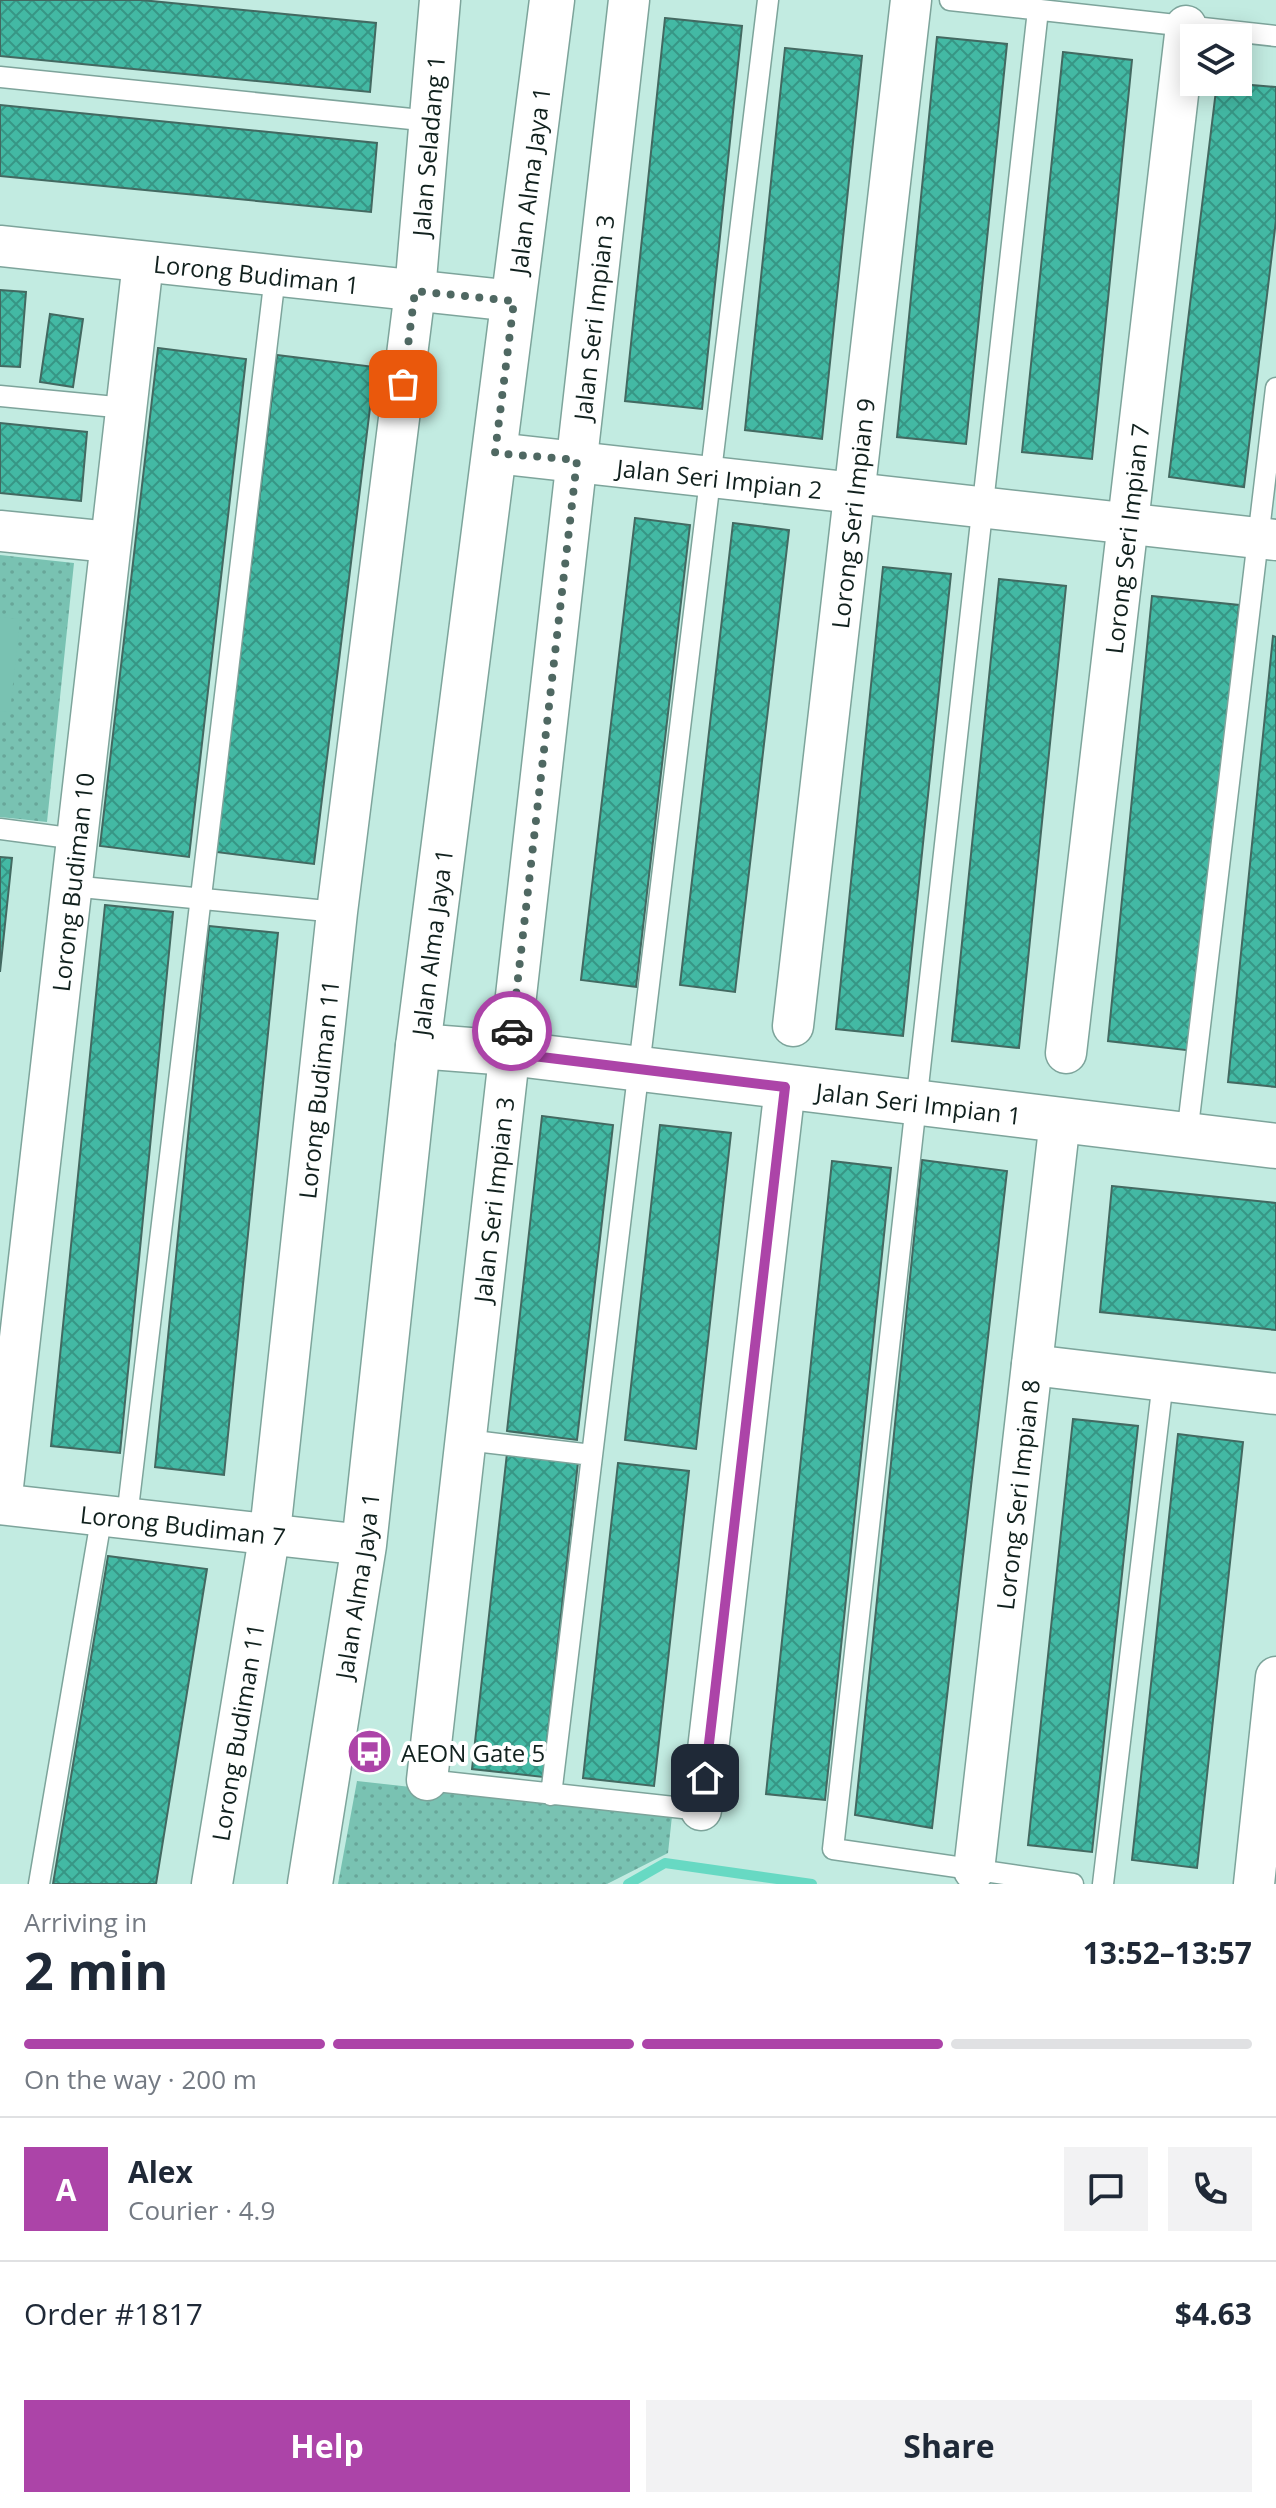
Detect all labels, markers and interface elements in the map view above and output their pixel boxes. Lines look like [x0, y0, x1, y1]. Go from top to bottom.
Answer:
map controls [1180, 24, 1252, 96]
button: layers [1180, 24, 1252, 96]
street label: Jalan Seladang 1 [403, 54, 452, 240]
street label: Jalan Alma Jaya 1 [500, 85, 557, 278]
street label: Jalan Seri Impian 3 [565, 213, 621, 424]
street label: Lorong Budiman 1 [152, 246, 361, 301]
pin [369, 350, 437, 418]
icon: bag [381, 362, 425, 406]
street label: Lorong Seri Impian 9 [822, 396, 882, 630]
street label: Lorong Seri Impian 7 [1096, 422, 1156, 655]
street label: Jalan Seri Impian 2 [613, 450, 824, 506]
street label: Lorong Budiman 10 [43, 771, 101, 993]
street label: Jalan Alma Jaya 1 [403, 847, 460, 1040]
street label: Lorong Budiman 11 [290, 978, 346, 1201]
courier [472, 991, 552, 1071]
icon: car [490, 1009, 534, 1053]
street label: Jalan Seri Impian 1 [812, 1074, 1023, 1131]
street label: Jalan Seri Impian 3 [465, 1095, 521, 1306]
street label: Lorong Seri Impian 8 [987, 1377, 1047, 1611]
street label: Jalan Alma Jaya 1 [326, 1491, 386, 1683]
street label: Lorong Budiman 7 [78, 1497, 287, 1553]
street label: Lorong Budiman 11 [203, 1621, 271, 1843]
bus stop icon: AEON Gate 5 [346, 1728, 394, 1776]
place label: AEON Gate 5 [401, 1736, 545, 1769]
pin [671, 1744, 739, 1812]
icon: home [683, 1756, 727, 1800]
text: Arriving in [24, 1904, 147, 1940]
text: 13:52–13:57 [1083, 1932, 1252, 1973]
text: 2 min [24, 1934, 168, 2005]
text: On the way · 200 m [24, 2061, 257, 2097]
button: chat [1064, 2147, 1148, 2231]
button: phone [1168, 2147, 1252, 2231]
text: Alex [128, 2151, 193, 2192]
text: A [56, 2169, 76, 2210]
text: Courier · 4.9 [128, 2192, 275, 2228]
text: Order #1817 [24, 2293, 203, 2334]
text: $4.63 [1175, 2293, 1252, 2334]
button: Help [24, 2400, 630, 2492]
button: Share [646, 2400, 1252, 2492]

